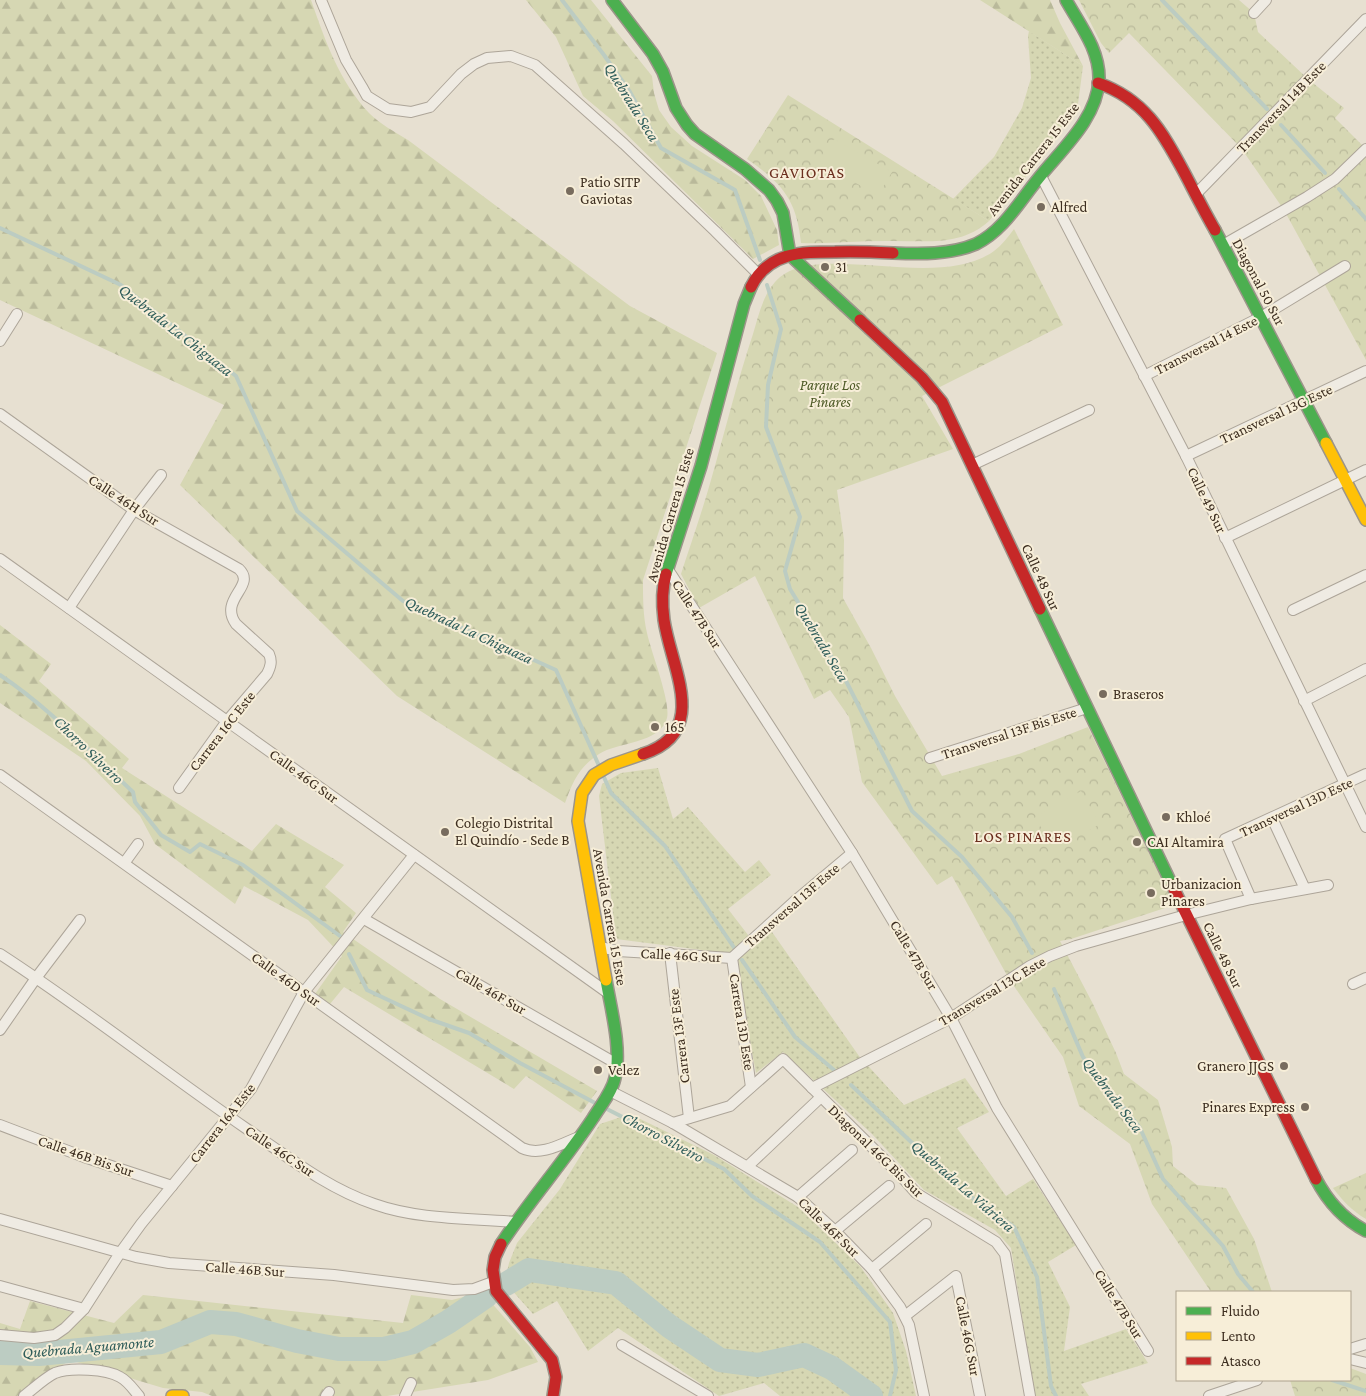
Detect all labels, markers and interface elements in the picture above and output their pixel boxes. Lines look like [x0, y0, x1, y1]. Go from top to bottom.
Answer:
street label: Transversal 14B Este [1233, 58, 1329, 156]
water label: Quebrada Seca [601, 60, 663, 145]
street label: Avenida Carrera 15 Este [984, 99, 1082, 219]
district label: GAVIOTAS [769, 164, 845, 181]
place label: Patio SITP Gaviotas [580, 174, 641, 207]
marker: Patio SITP Gaviotas [564, 185, 576, 197]
place label: Alfred [1051, 199, 1088, 215]
marker: Alfred [1035, 201, 1047, 213]
street label: Diagonal 50 Sur [1229, 236, 1289, 329]
place label: 31 [835, 259, 847, 275]
marker: 31 [819, 261, 831, 273]
water label: Quebrada La Chiguaza [115, 281, 236, 381]
street label: Transversal 14 Este [1152, 312, 1260, 378]
park label: Parque Los Pinares [800, 377, 861, 410]
street label: Transversal 13G Este [1217, 381, 1335, 447]
street label: Avenida Carrera 15 Este [643, 446, 697, 584]
street label: Calle 49 Sur [1184, 464, 1230, 536]
street label: Calle 46H Sur [86, 471, 163, 529]
street label: Calle 48 Sur [1019, 541, 1064, 614]
street label: Calle 47B Sur [669, 577, 725, 652]
water label: Quebrada La Chiguaza [402, 593, 536, 668]
water label: Quebrada Seca [792, 599, 853, 685]
place label: Braseros [1113, 686, 1164, 702]
street label: Carrera 16C Este [186, 687, 258, 774]
marker: Braseros [1097, 688, 1109, 700]
street label: Transversal 13F Bis Este [940, 704, 1079, 762]
water label: Chorro Silveiro [51, 713, 127, 787]
place label: 165 [665, 719, 684, 735]
marker: 165 [649, 721, 661, 733]
street label: Calle 46G Sur [267, 746, 342, 807]
street label: Transversal 13D Este [1237, 774, 1355, 840]
place label: Khloé [1176, 809, 1211, 825]
marker: Khloé [1160, 811, 1172, 823]
place label: Colegio Distrital El Quindío - Sede B [455, 815, 569, 848]
marker: Colegio Distrital El Quindío - Sede B [439, 826, 451, 838]
district label: LOS PINARES [974, 828, 1072, 845]
place label: CAI Altamira [1147, 834, 1224, 850]
marker: CAI Altamira [1131, 836, 1143, 848]
street label: Avenida Carrera 15 Este [590, 847, 630, 987]
street label: Transversal 13F Este [741, 859, 843, 950]
place label: Urbanizacion Pinares [1161, 876, 1242, 909]
marker: Urbanizacion Pinares [1145, 887, 1157, 899]
street label: Calle 47B Sur [887, 917, 941, 993]
street label: Calle 48 Sur [1200, 919, 1246, 991]
street label: Calle 46G Sur [640, 945, 722, 965]
street label: Calle 46D Sur [248, 949, 324, 1010]
street label: Transversal 13C Este [936, 953, 1049, 1029]
street label: Calle 46F Sur [453, 964, 530, 1018]
street label: Carrera 13D Este [726, 972, 758, 1072]
street label: Carrera 13F Este [665, 987, 693, 1084]
water label: Quebrada Seca [1079, 1054, 1147, 1136]
place label: Granero JJGS [1197, 1058, 1274, 1075]
marker: Granero JJGS [1278, 1060, 1290, 1072]
place label: Velez [608, 1062, 639, 1078]
marker: Velez [592, 1064, 604, 1076]
street label: Carrera 16A Este [186, 1080, 258, 1166]
place label: Pinares Express [1202, 1099, 1295, 1116]
street label: Diagonal 46G Bis Sur [824, 1101, 927, 1202]
marker: Pinares Express [1299, 1101, 1311, 1113]
water label: Chorro Silveiro [619, 1108, 707, 1166]
street label: Calle 46C Sur [242, 1122, 318, 1180]
street label: Calle 46B Bis Sur [36, 1132, 137, 1180]
water label: Quebrada La Vidriera [908, 1137, 1018, 1236]
street label: Calle 46F Sur [795, 1194, 863, 1261]
street label: Calle 46B Sur [205, 1258, 286, 1280]
street label: Calle 47B Sur [1091, 1266, 1147, 1342]
legend [1176, 1291, 1351, 1381]
street label: Calle 46G Sur [952, 1295, 984, 1378]
text: Fluido [1221, 1303, 1260, 1319]
text: Lento [1221, 1328, 1255, 1344]
water label: Quebrada Aguamonte [22, 1333, 155, 1362]
text: Atasco [1221, 1353, 1261, 1369]

